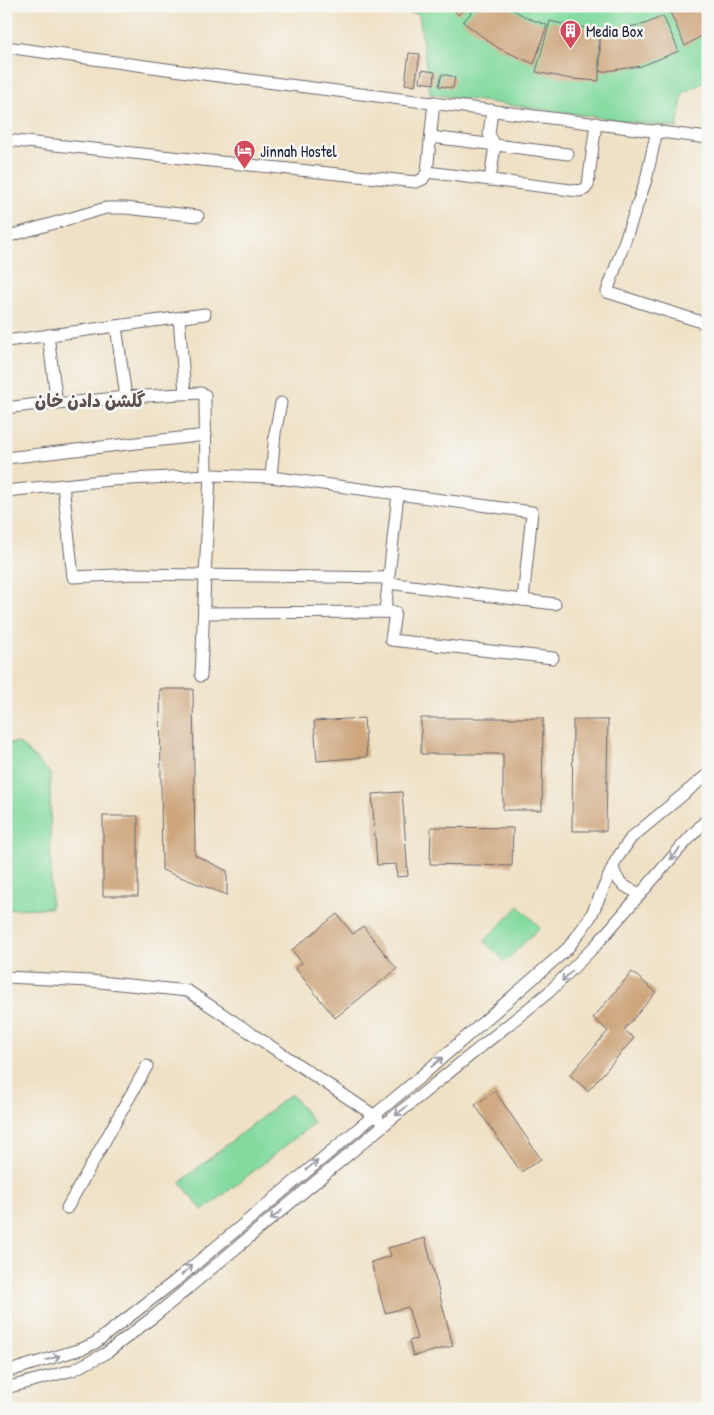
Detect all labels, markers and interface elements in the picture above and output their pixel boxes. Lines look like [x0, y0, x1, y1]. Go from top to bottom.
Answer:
building icon: Media Box [558, 19, 582, 50]
place label: Media Box [586, 20, 643, 42]
hotel icon: Jinnah Hostel [232, 139, 256, 170]
place label: Jinnah Hostel [260, 140, 338, 162]
district label: گلشن دادن خان [35, 388, 145, 413]
one-way arrow [669, 847, 680, 860]
one-way arrow [561, 969, 573, 982]
one-way arrow [430, 1056, 443, 1068]
one-way arrow [394, 1106, 407, 1117]
one-way arrow [305, 1160, 318, 1171]
one-way arrow [269, 1210, 282, 1221]
one-way arrow [181, 1265, 194, 1276]
one-way arrow [45, 1353, 61, 1363]

